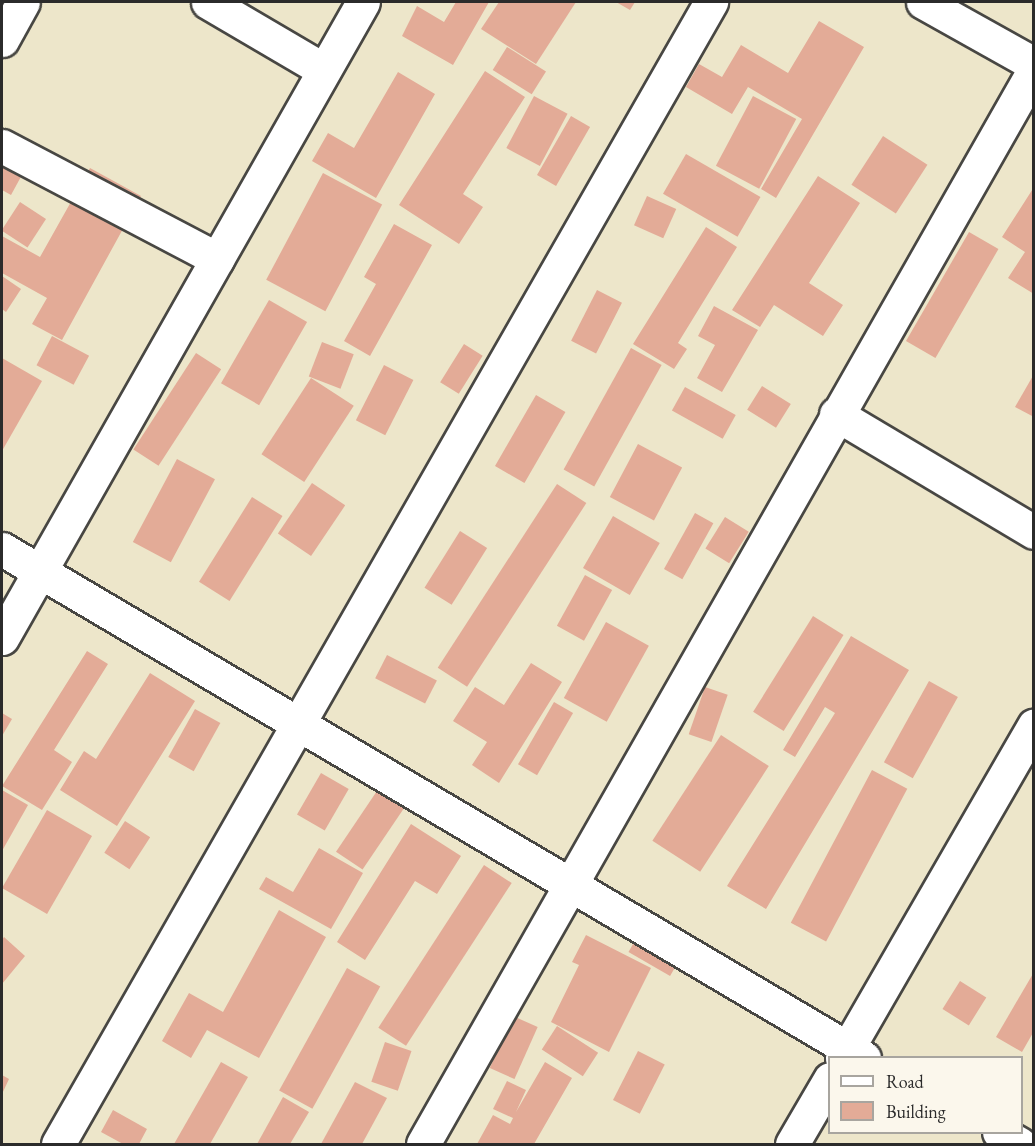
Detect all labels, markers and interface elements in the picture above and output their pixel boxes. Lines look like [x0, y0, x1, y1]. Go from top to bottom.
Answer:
legend [828, 1056, 1023, 1134]
text: Road [886, 1070, 924, 1093]
text: Building [886, 1100, 946, 1123]

